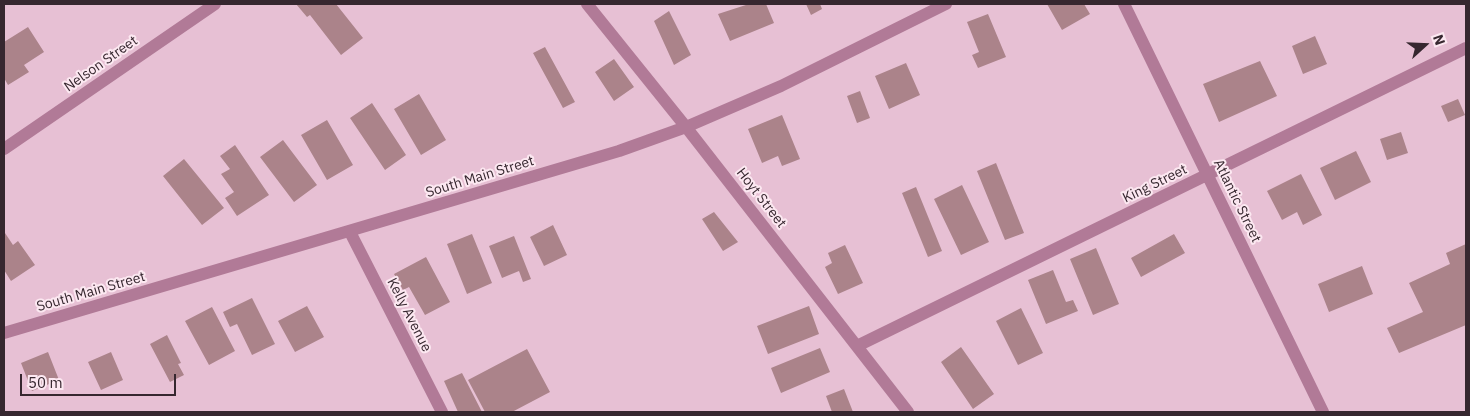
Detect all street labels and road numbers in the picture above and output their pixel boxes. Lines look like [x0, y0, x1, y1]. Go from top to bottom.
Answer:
street label: Nelson Street [61, 33, 141, 95]
street label: South Main Street [424, 153, 536, 201]
street label: Atlantic Street [1210, 157, 1264, 245]
street label: King Street [1120, 161, 1190, 207]
street label: Hoyt Street [732, 165, 790, 231]
street label: South Main Street [35, 268, 147, 316]
street label: Kelly Avenue [383, 275, 435, 355]

